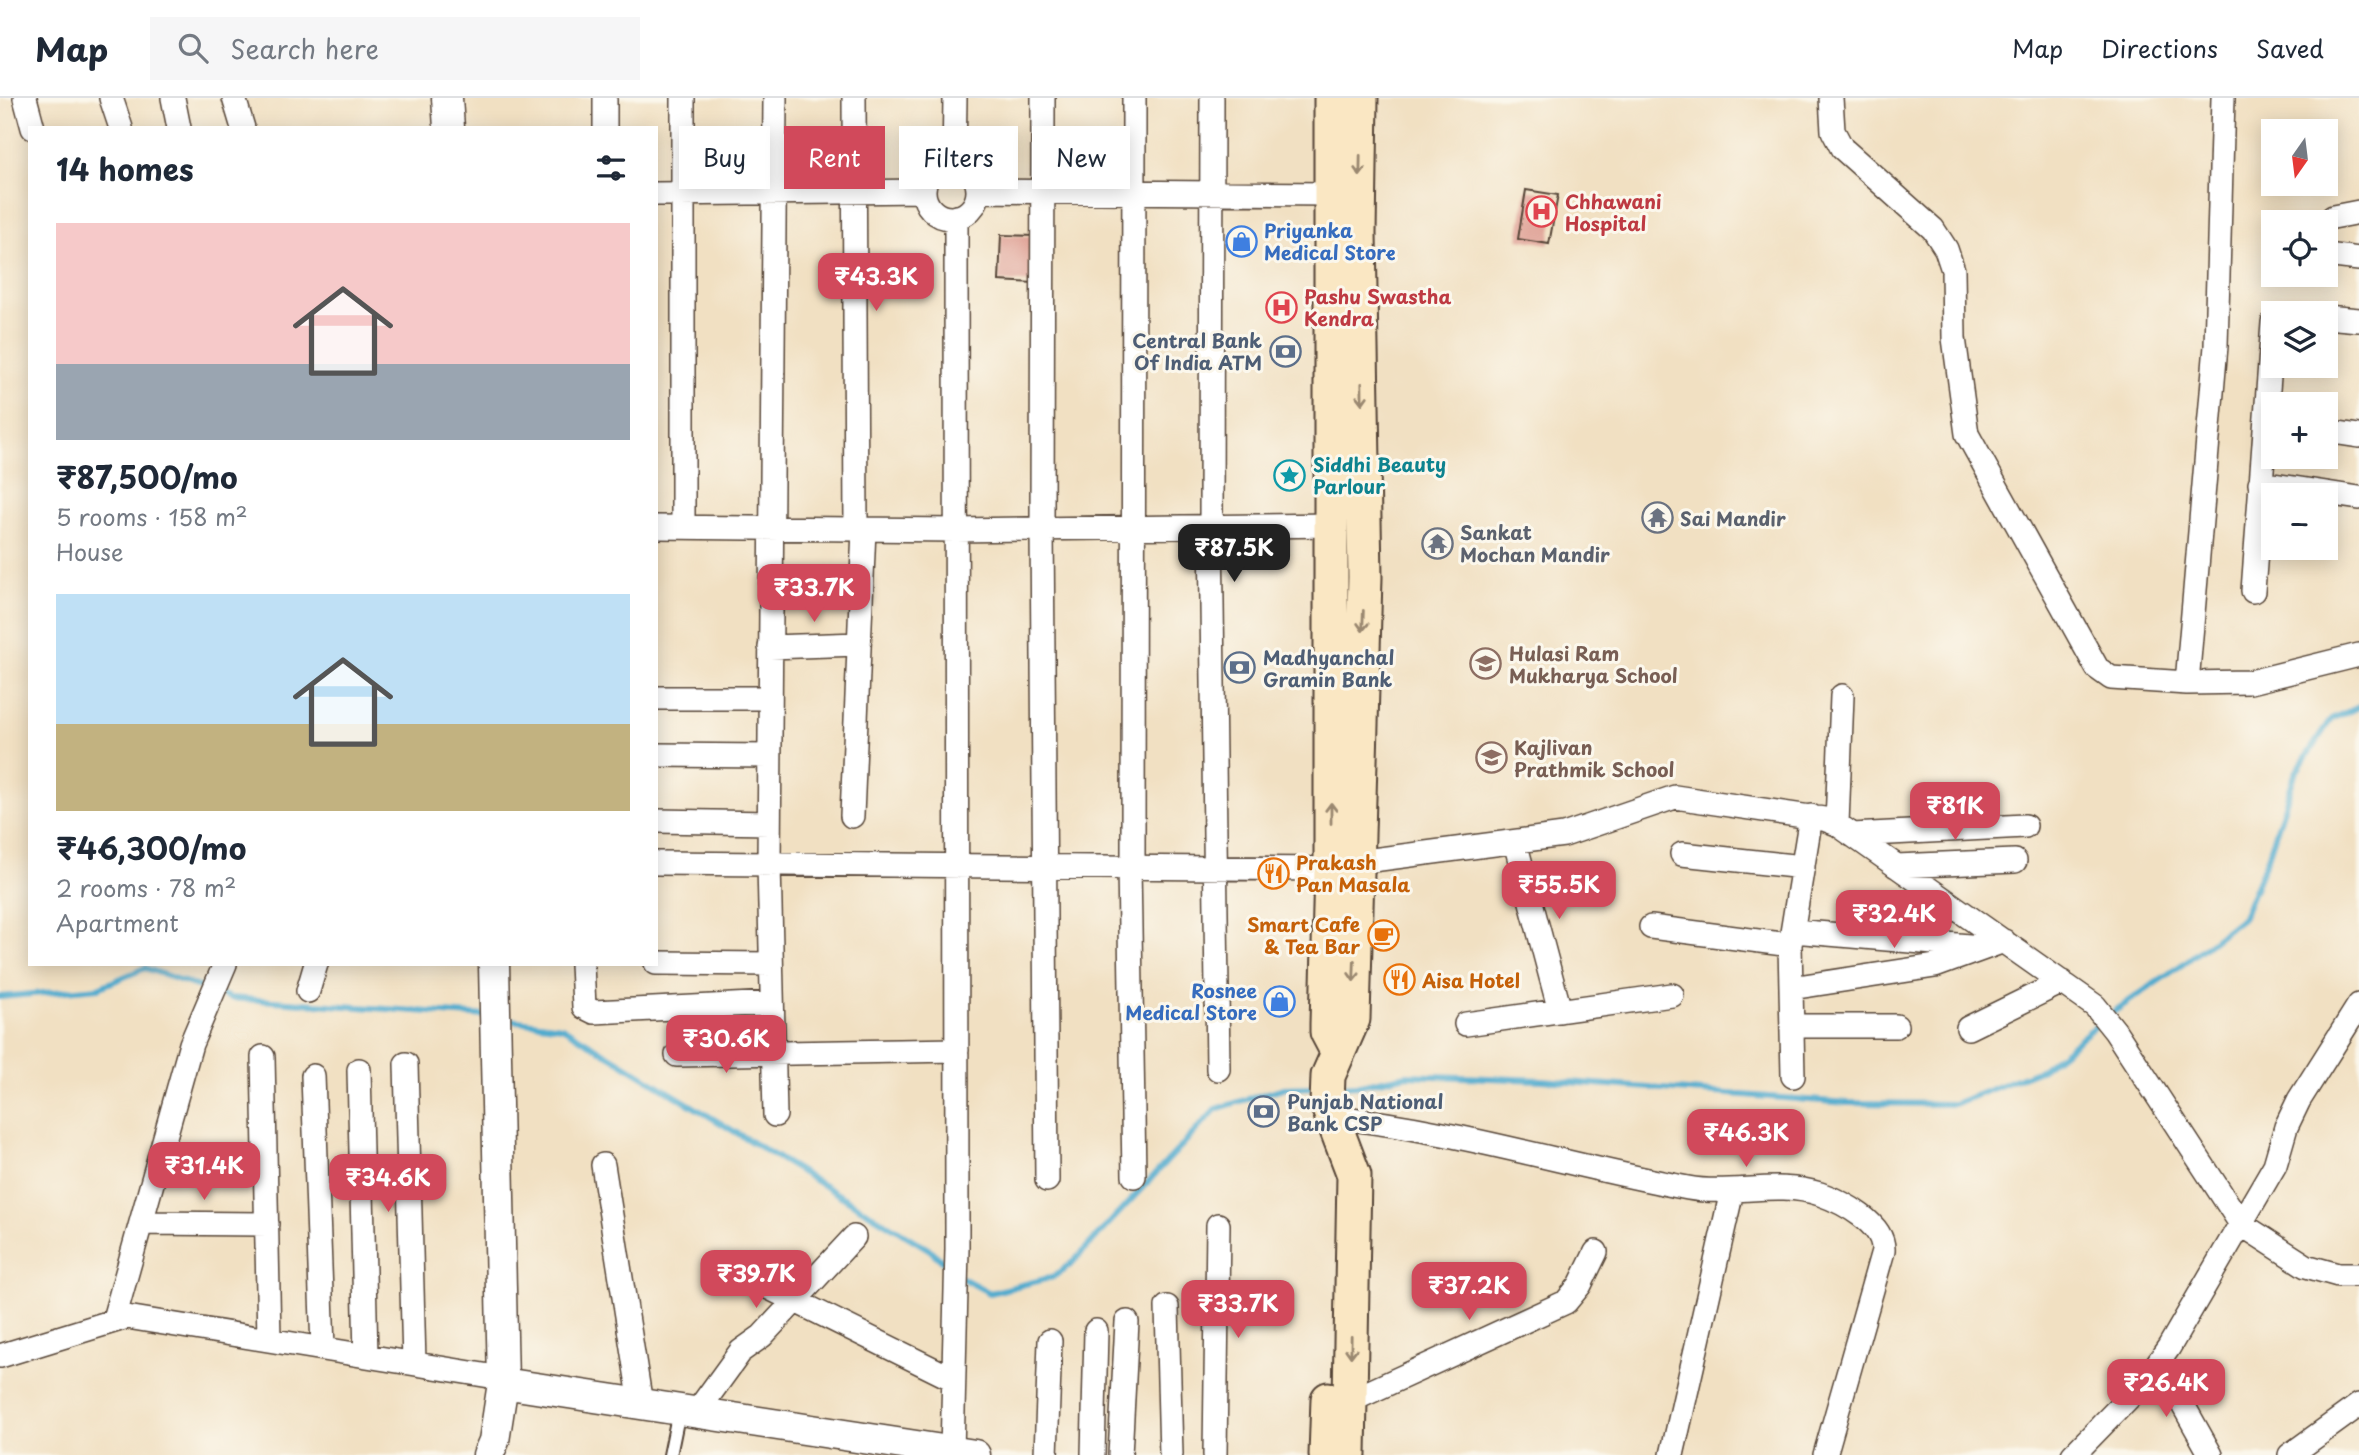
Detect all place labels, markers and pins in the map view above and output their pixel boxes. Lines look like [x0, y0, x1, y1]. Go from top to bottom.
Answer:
place label: Chhawani Hospital [1565, 187, 1661, 237]
hospital icon: Chhawani Hospital [1525, 195, 1559, 229]
place label: Priyanka Medical Store [1264, 216, 1396, 266]
shop icon: Priyanka Medical Store [1224, 224, 1258, 258]
pin: ₹43.3K [819, 254, 933, 313]
place label: Pashu Swastha Kendra [1304, 282, 1451, 332]
hospital icon: Pashu Swastha Kendra [1264, 290, 1298, 324]
place label: Central Bank Of India ATM [1132, 326, 1262, 376]
bank icon: Central Bank Of India ATM [1268, 334, 1302, 368]
place label: Siddhi Beauty Parlour [1313, 450, 1446, 500]
place icon: Siddhi Beauty Parlour [1273, 458, 1307, 492]
temple icon: Sai Mandir [1640, 501, 1674, 535]
place label: Sai Mandir [1680, 504, 1786, 532]
place label: Sankat Mochan Mandir [1460, 518, 1610, 568]
pin: ₹87.5K [1177, 524, 1291, 584]
temple icon: Sankat Mochan Mandir [1420, 526, 1454, 560]
pin: ₹33.7K [757, 564, 871, 624]
place label: Hulasi Ram Mukharya School [1509, 639, 1678, 689]
place label: Madhyanchal Gramin Bank [1263, 643, 1394, 693]
school or university icon: Hulasi Ram Mukharya School [1469, 647, 1503, 681]
bank icon: Madhyanchal Gramin Bank [1223, 651, 1257, 685]
place label: Kajlivan Prathmik School [1514, 733, 1675, 783]
school or university icon: Kajlivan Prathmik School [1474, 741, 1508, 775]
pin: ₹81K [1914, 782, 1996, 842]
place label: Prakash Pan Masala [1296, 848, 1410, 898]
restaurant icon: Prakash Pan Masala [1256, 856, 1290, 890]
pin: ₹55.5K [1502, 862, 1616, 921]
pin: ₹32.4K [1837, 890, 1951, 950]
place label: Smart Cafe & Tea Bar [1247, 910, 1360, 960]
cafe icon: Smart Cafe & Tea Bar [1366, 918, 1400, 952]
restaurant icon: Aisa Hotel [1382, 963, 1416, 997]
place label: Aisa Hotel [1421, 966, 1520, 994]
place label: Rosnee Medical Store [1125, 976, 1257, 1026]
shop icon: Rosnee Medical Store [1263, 984, 1297, 1018]
pin: ₹30.6K [669, 1016, 783, 1075]
place label: Punjab National Bank CSP [1287, 1087, 1443, 1137]
bank icon: Punjab National Bank CSP [1247, 1095, 1281, 1129]
pin: ₹46.3K [1689, 1110, 1803, 1169]
pin: ₹31.4K [147, 1142, 261, 1202]
pin: ₹34.6K [331, 1154, 445, 1214]
pin: ₹39.7K [699, 1250, 813, 1310]
pin: ₹37.2K [1412, 1262, 1526, 1322]
pin: ₹33.7K [1181, 1280, 1295, 1340]
pin: ₹26.4K [2109, 1360, 2223, 1419]

